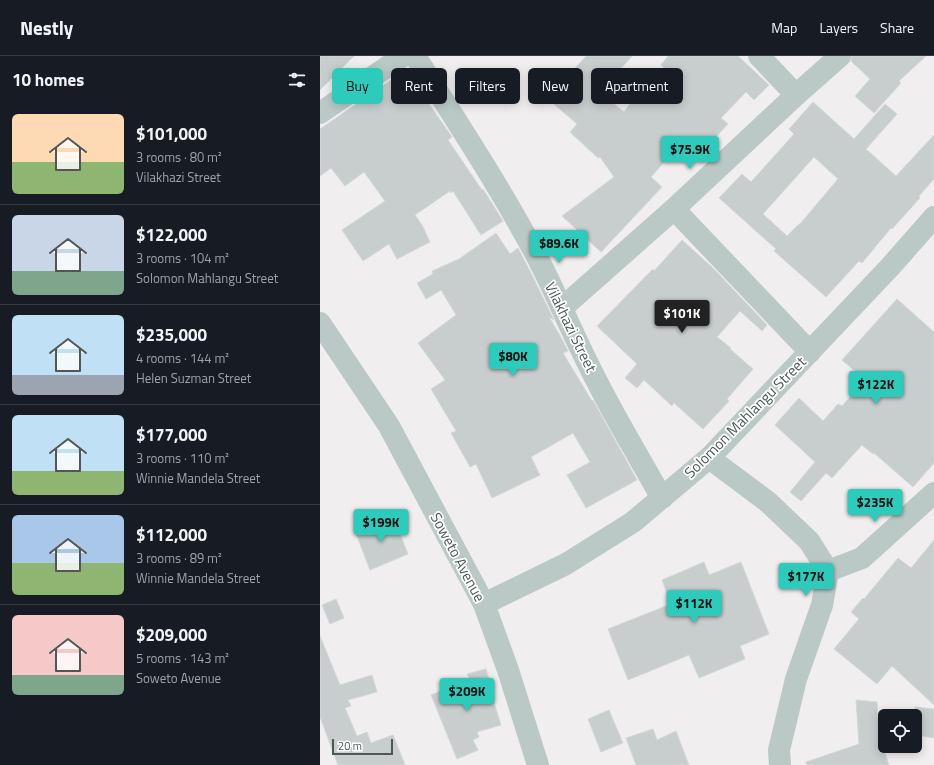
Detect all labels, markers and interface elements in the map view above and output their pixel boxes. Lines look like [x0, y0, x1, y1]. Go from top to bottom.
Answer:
text: Nestly [20, 13, 73, 42]
text: Map [771, 17, 797, 38]
text: Layers [819, 17, 858, 38]
text: Share [880, 17, 914, 38]
text: 10 homes [12, 67, 84, 93]
chip: Buy [332, 68, 383, 104]
chip: Rent [391, 68, 447, 104]
chip: Filters [455, 68, 520, 104]
chip: New [528, 68, 583, 104]
chip: Apartment [591, 68, 683, 104]
icon: filters [286, 69, 308, 91]
text: $101,000 [136, 121, 207, 147]
icon: home [44, 130, 92, 178]
pin: $75.9K [657, 136, 723, 170]
text: $75.9K [670, 139, 710, 159]
text: 3 rooms · 80 m² [136, 147, 222, 167]
text: Vilakhazi Street [136, 167, 221, 187]
text: $122,000 [136, 222, 207, 248]
pin: $89.6K [526, 230, 592, 264]
icon: home [44, 231, 92, 279]
text: $89.6K [539, 233, 579, 253]
text: 3 rooms · 104 m² [136, 248, 229, 268]
text: Solomon Mahlangu Street [136, 268, 278, 288]
street label: Vilakhazi Street [539, 278, 603, 377]
pin: $101K [654, 300, 710, 334]
text: $101K [664, 303, 700, 323]
text: $235,000 [136, 322, 207, 348]
icon: home [44, 331, 92, 379]
pin: $80K [489, 343, 537, 377]
text: $80K [498, 346, 528, 366]
text: 4 rooms · 144 m² [136, 348, 229, 368]
street label: Solomon Mahlangu Street [679, 350, 812, 483]
text: Helen Suzman Street [136, 368, 251, 388]
pin: $122K [848, 371, 904, 405]
text: $122K [858, 374, 894, 394]
text: $177,000 [136, 422, 207, 448]
icon: home [44, 431, 92, 479]
text: 3 rooms · 110 m² [136, 448, 229, 468]
text: Winnie Mandela Street [136, 468, 260, 488]
pin: $235K [847, 489, 903, 523]
text: $235K [857, 492, 893, 512]
street label: Soweto Avenue [425, 508, 491, 606]
pin: $199K [353, 509, 409, 543]
text: $199K [363, 512, 399, 532]
text: $112,000 [136, 522, 207, 548]
icon: home [44, 531, 92, 579]
text: 3 rooms · 89 m² [136, 548, 222, 568]
pin: $177K [778, 563, 834, 597]
text: $177K [788, 566, 824, 586]
text: Winnie Mandela Street [136, 568, 260, 588]
pin: $112K [666, 590, 722, 624]
text: $112K [676, 593, 712, 613]
text: $209,000 [136, 622, 207, 648]
icon: home [44, 631, 92, 679]
text: 5 rooms · 143 m² [136, 648, 229, 668]
text: Soweto Avenue [136, 668, 221, 688]
pin: $209K [439, 678, 495, 712]
text: $209K [449, 681, 485, 701]
map controls [878, 709, 922, 753]
button: locate [878, 709, 922, 753]
scale bar [332, 737, 393, 756]
text: 20 m [338, 738, 362, 754]

